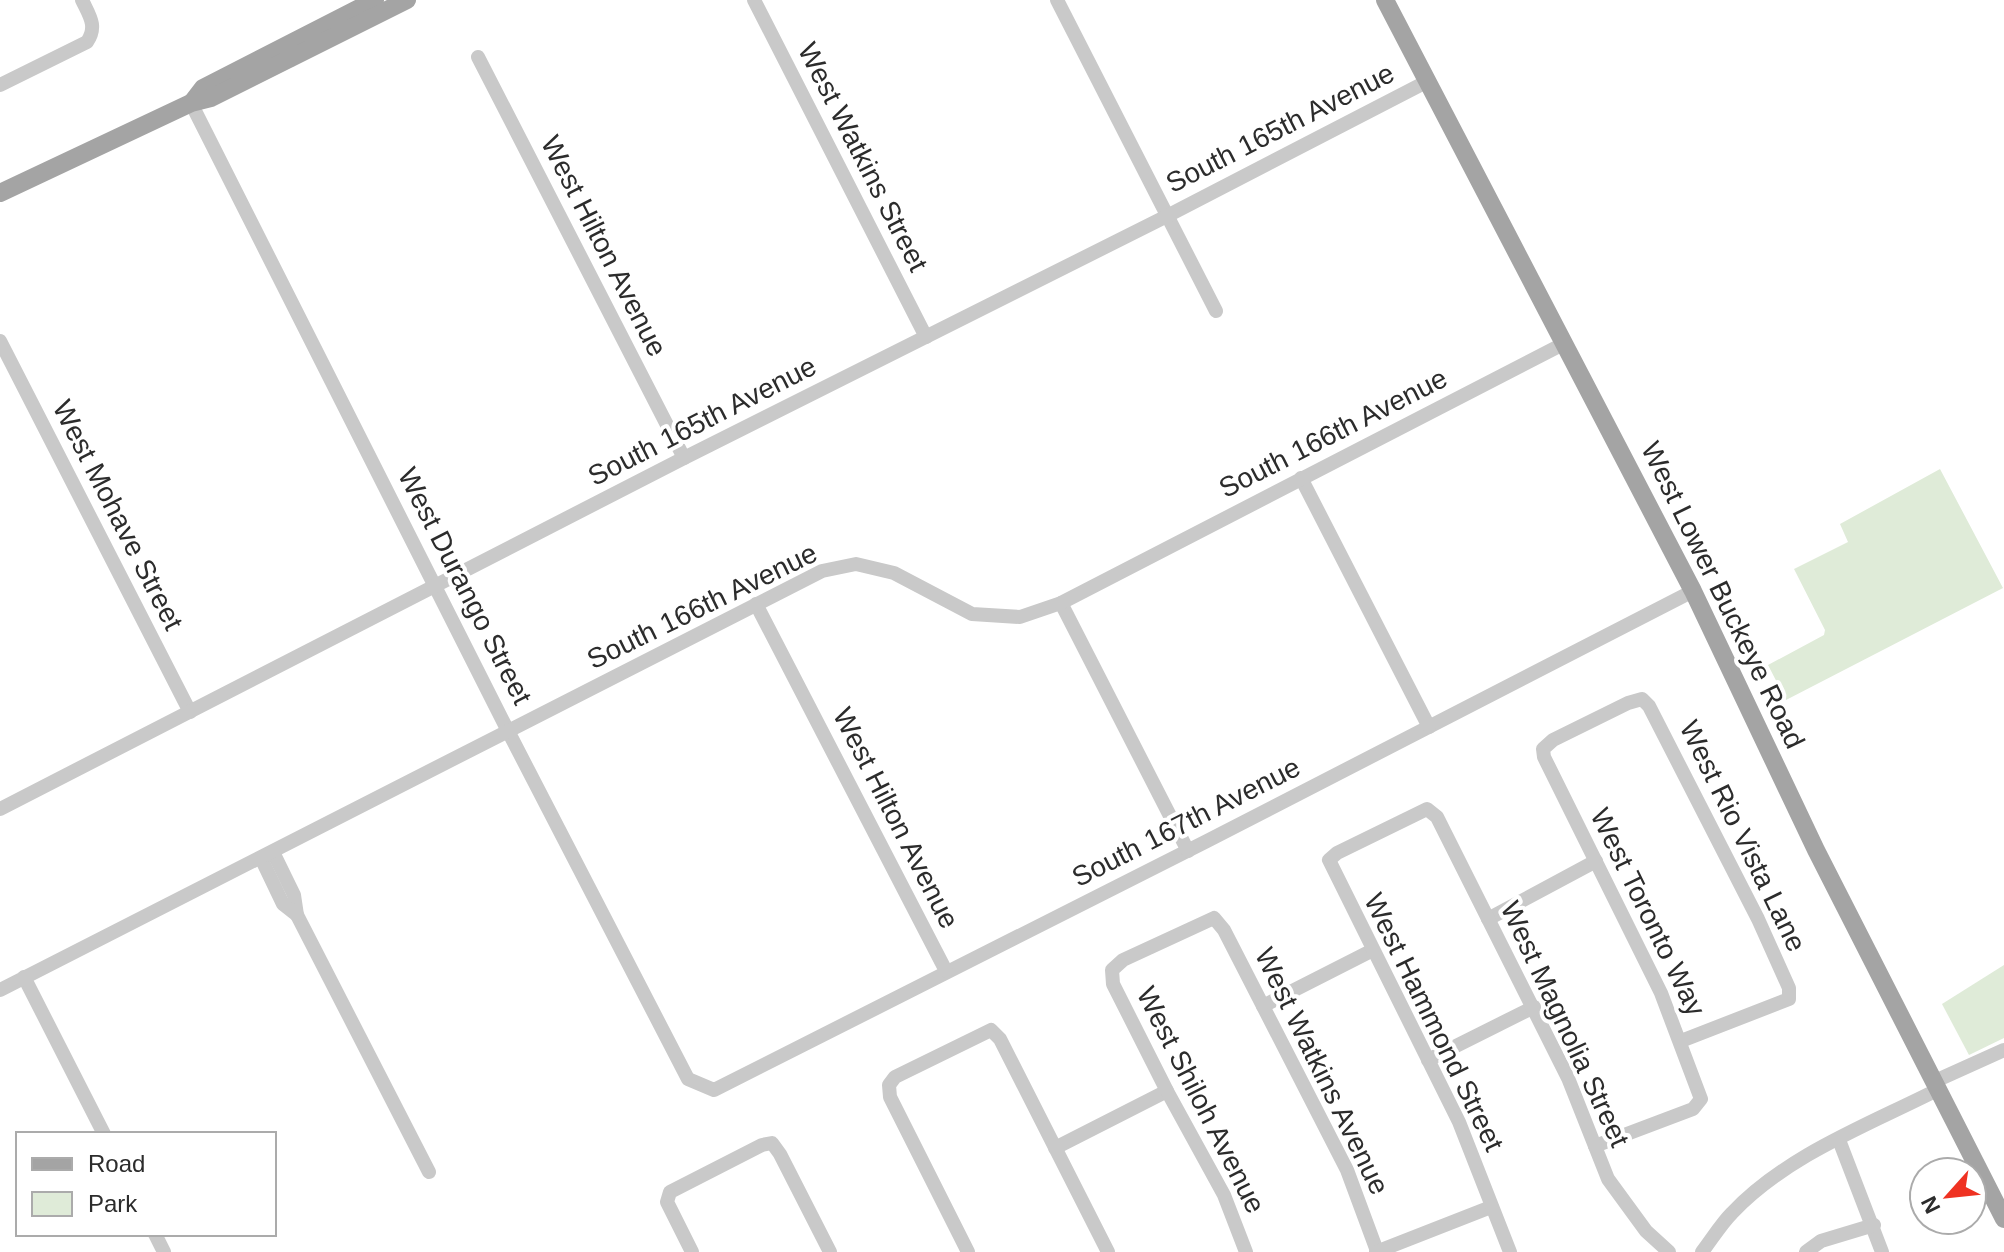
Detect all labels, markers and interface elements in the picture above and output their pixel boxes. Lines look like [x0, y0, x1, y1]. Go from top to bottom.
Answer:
street label: West Watkins Street [792, 38, 934, 277]
street label: South 165th Avenue [1161, 57, 1399, 199]
street label: West Hilton Avenue [535, 131, 673, 361]
street label: South 165th Avenue [583, 350, 821, 492]
street label: South 166th Avenue [1214, 362, 1452, 504]
street label: West Mohave Street [47, 395, 189, 635]
street label: West Lower Buckeye Road [1635, 437, 1811, 753]
street label: West Durango Street [392, 463, 538, 709]
street label: South 166th Avenue [582, 537, 822, 675]
street label: West Hilton Avenue [827, 703, 965, 933]
street label: West Rio Vista Lane [1674, 716, 1812, 956]
street label: South 167th Avenue [1067, 751, 1305, 893]
street label: West Toronto Way [1584, 803, 1712, 1021]
street label: West Hammond Street [1358, 888, 1510, 1156]
street label: West Magnolia Street [1494, 896, 1636, 1152]
street label: West Watkins Avenue [1249, 943, 1395, 1199]
street label: West Shiloh Avenue [1131, 982, 1271, 1218]
legend [16, 1132, 276, 1236]
text: Road [88, 1150, 145, 1177]
north arrow [1908, 1156, 1988, 1236]
text: Park [88, 1190, 138, 1217]
text: N [1916, 1192, 1945, 1218]

